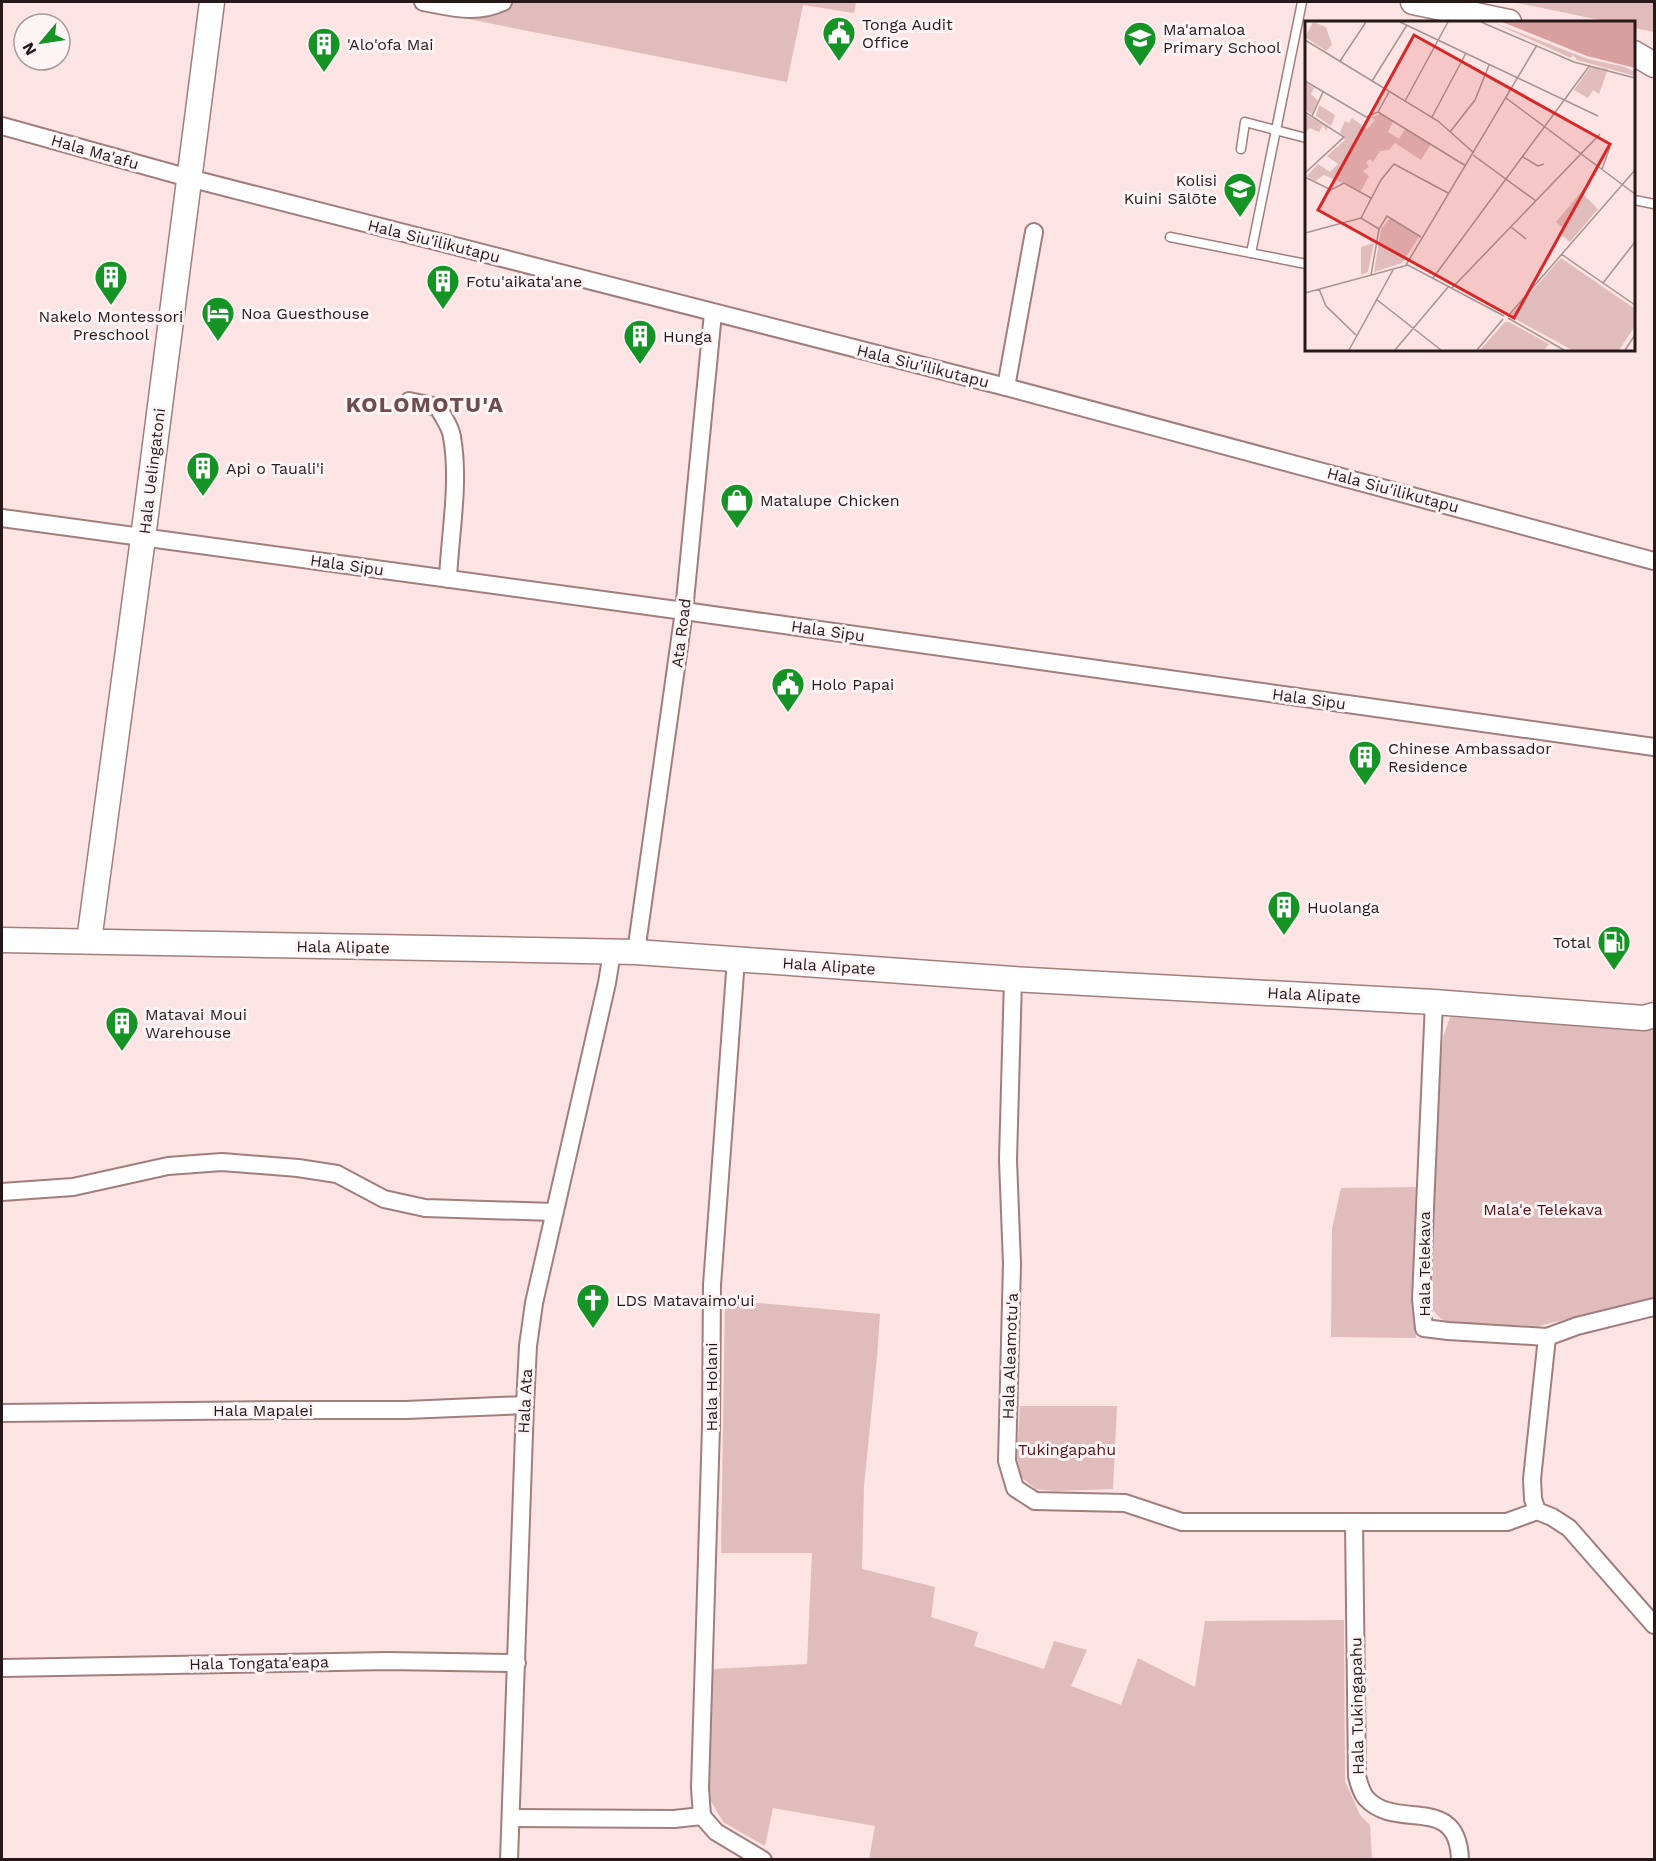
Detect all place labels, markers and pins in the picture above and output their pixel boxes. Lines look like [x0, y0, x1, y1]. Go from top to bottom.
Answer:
public building icon: Tonga Audit Office [821, 15, 857, 62]
place label: Tonga Audit Office [862, 15, 953, 52]
school or university icon: Ma'amaloa Primary School [1122, 20, 1158, 67]
place label: Ma'amaloa Primary School [1163, 20, 1281, 57]
building icon: 'Alo'ofa Mai [306, 26, 342, 73]
place label: 'Alo'ofa Mai [347, 35, 434, 54]
place label: Kolisi Kuini Sālōte [1124, 171, 1217, 208]
school or university icon: Kolisi Kuini Sālōte [1222, 171, 1258, 218]
building icon: Nakelo Montessori Preschool [93, 259, 129, 306]
building icon: Fotu'aikata'ane [425, 263, 461, 310]
place label: Fotu'aikata'ane [466, 272, 582, 291]
hotel icon: Noa Guesthouse [200, 295, 236, 342]
place label: Noa Guesthouse [241, 304, 369, 323]
place label: Nakelo Montessori Preschool [39, 307, 183, 344]
building icon: Hunga [622, 318, 658, 365]
place label: Hunga [663, 327, 712, 346]
building icon: Api o Tauali'i [185, 450, 221, 497]
place label: Api o Tauali'i [226, 459, 324, 478]
shop icon: Matalupe Chicken [719, 482, 755, 529]
place label: Matalupe Chicken [760, 491, 900, 510]
public building icon: Holo Papai [770, 666, 806, 713]
place label: Holo Papai [811, 675, 894, 694]
building icon: Chinese Ambassador Residence [1347, 739, 1383, 786]
place label: Chinese Ambassador Residence [1388, 739, 1552, 776]
building icon: Huolanga [1266, 889, 1302, 936]
place label: Huolanga [1307, 898, 1380, 917]
fuel station icon: Total [1596, 924, 1632, 971]
place label: Total [1553, 933, 1591, 952]
building icon: Matavai Moui Warehouse [104, 1005, 140, 1052]
place label: Matavai Moui Warehouse [145, 1005, 247, 1042]
church icon: LDS Matavaimo'ui [575, 1282, 611, 1329]
place label: LDS Matavaimo'ui [616, 1291, 754, 1310]

